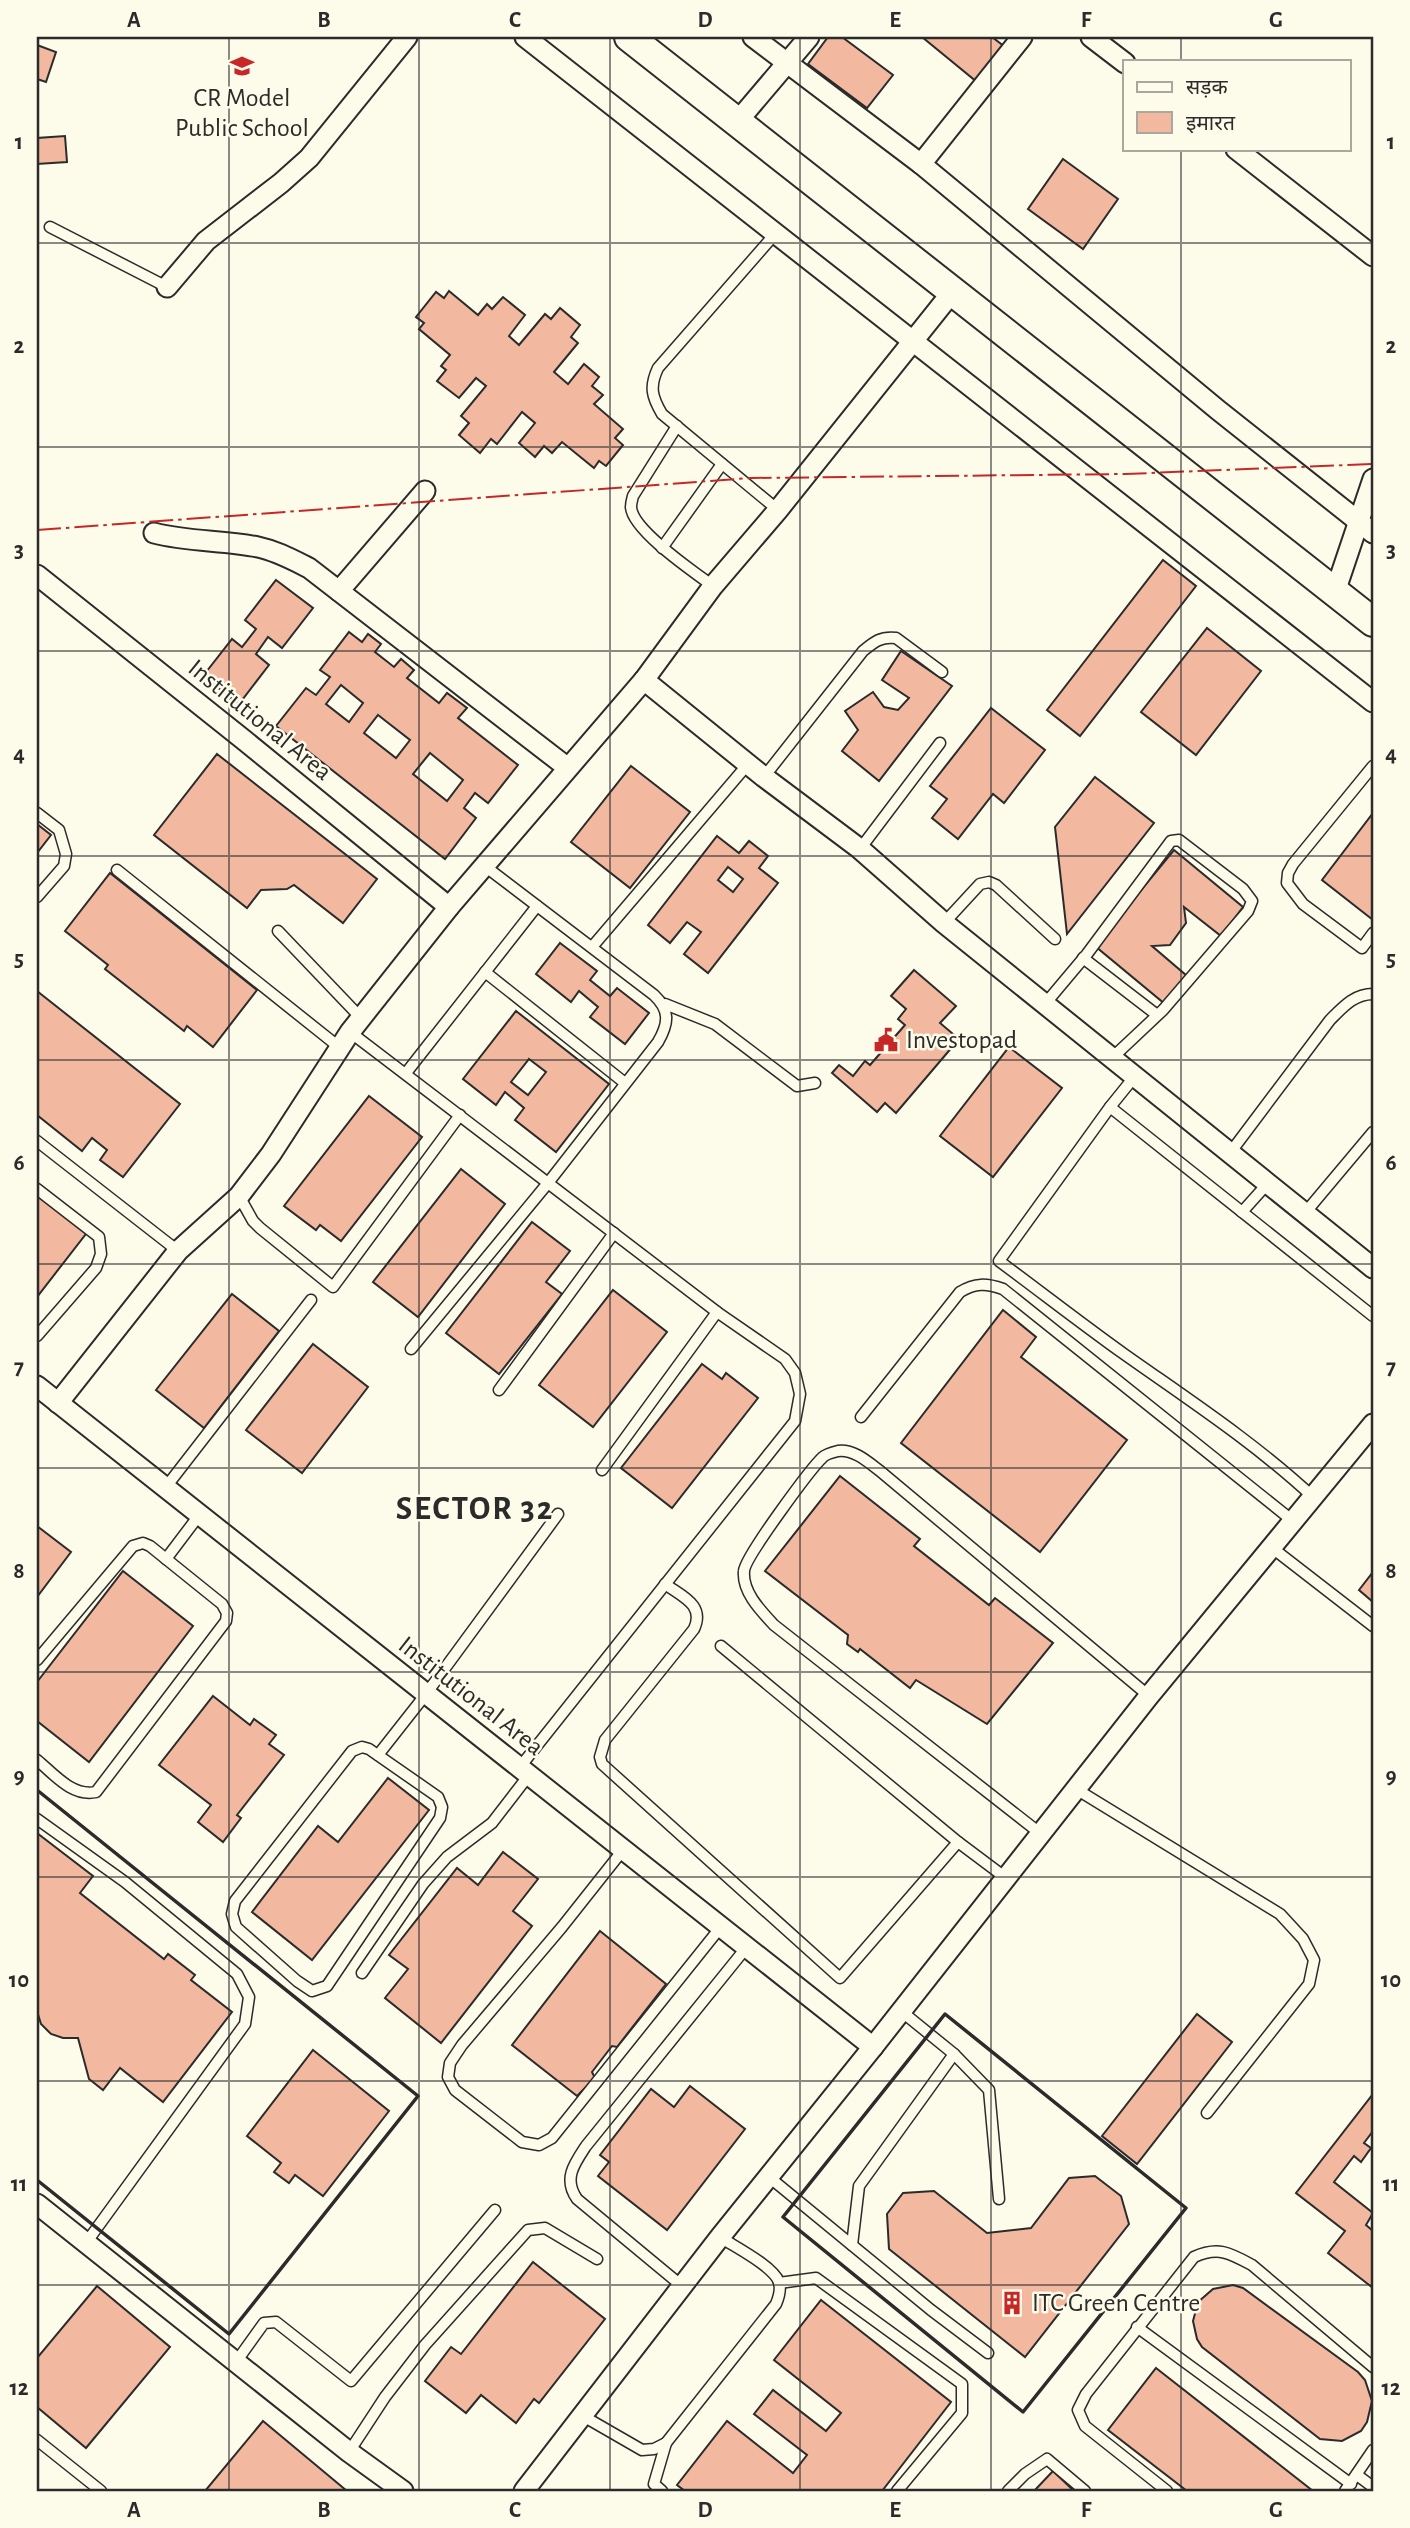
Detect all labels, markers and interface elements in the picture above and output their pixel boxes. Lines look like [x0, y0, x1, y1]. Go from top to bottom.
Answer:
text: A [127, 9, 141, 32]
text: B [317, 9, 331, 32]
text: C [509, 9, 521, 32]
text: D [697, 9, 713, 32]
text: E [889, 9, 901, 32]
text: F [1081, 9, 1092, 32]
text: G [1269, 9, 1283, 32]
school or university icon: CR Model Public School [228, 52, 256, 80]
legend [1123, 60, 1350, 150]
text: सड़क [1186, 77, 1228, 98]
place label: CR Model Public School [175, 85, 309, 141]
text: इमारत [1186, 113, 1236, 134]
text: 1 [15, 131, 23, 154]
text: 1 [1387, 131, 1395, 154]
text: 2 [14, 335, 25, 358]
text: 2 [1386, 335, 1397, 358]
text: 3 [14, 539, 24, 562]
text: 3 [1386, 539, 1396, 562]
street label: Institutional Area [183, 654, 337, 786]
text: 4 [13, 743, 25, 766]
text: 4 [1385, 743, 1397, 766]
text: 5 [14, 948, 24, 971]
text: 5 [1386, 948, 1396, 971]
public building icon: Investopad [872, 1026, 900, 1054]
place label: Investopad [906, 1027, 1017, 1053]
text: 6 [13, 1152, 25, 1175]
text: 6 [1385, 1152, 1397, 1175]
text: 7 [14, 1356, 24, 1379]
text: 7 [1386, 1356, 1396, 1379]
district label: SECTOR 32 [396, 1493, 554, 1526]
text: 8 [13, 1560, 25, 1583]
text: 8 [1385, 1560, 1397, 1583]
street label: Institutional Area [394, 1631, 548, 1761]
text: 9 [13, 1765, 25, 1788]
text: 9 [1385, 1765, 1397, 1788]
text: 10 [9, 1969, 29, 1992]
text: 10 [1381, 1969, 1401, 1992]
text: 11 [11, 2173, 27, 2196]
text: 11 [1383, 2173, 1399, 2196]
building icon: ITC Green Centre [998, 2289, 1026, 2317]
place label: ITC Green Centre [1032, 2290, 1200, 2316]
text: 12 [9, 2377, 29, 2400]
text: 12 [1381, 2377, 1401, 2400]
text: A [127, 2499, 141, 2522]
text: B [317, 2499, 331, 2522]
text: C [509, 2499, 521, 2522]
text: D [697, 2499, 713, 2522]
text: E [889, 2499, 901, 2522]
text: F [1081, 2499, 1092, 2522]
text: G [1269, 2499, 1283, 2522]

